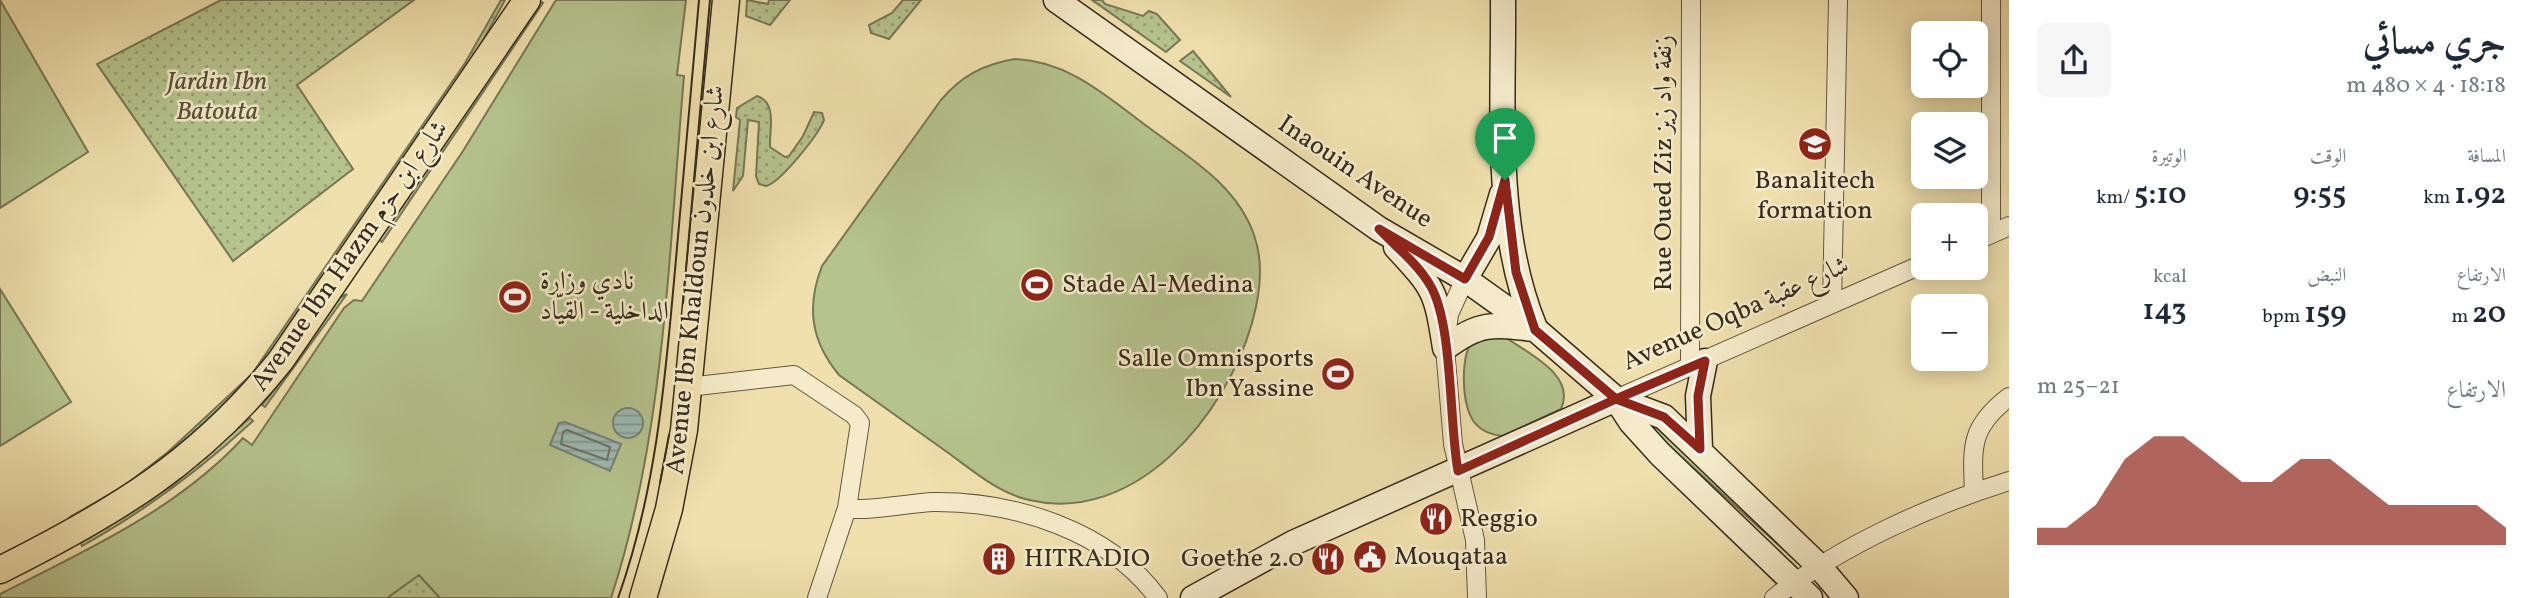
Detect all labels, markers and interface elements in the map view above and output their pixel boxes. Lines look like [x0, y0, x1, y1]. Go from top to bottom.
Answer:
text: جري مسائي [2363, 17, 2506, 70]
map controls [1911, 21, 1988, 371]
button: locate [1911, 21, 1988, 98]
button: share [2037, 23, 2111, 97]
street label: Rue Oued Ziz زنقة واد زيز [1646, 35, 1682, 291]
park label: Jardin Ibn Batouta [164, 64, 267, 130]
text: 18:18 · 4 × 480 m [2346, 70, 2506, 102]
street label: Avenue Ibn Khaldoun شارع ابن خلدون [658, 84, 736, 477]
street label: Inaouin Avenue [1270, 107, 1440, 237]
pin [1475, 108, 1535, 180]
button: layers [1911, 112, 1988, 189]
street label: Avenue Ibn Hazm شارع ابن حزم [243, 113, 460, 400]
icon: arrive [1486, 119, 1524, 157]
school or university icon: Banalitech formation [1796, 125, 1834, 163]
text: الوتيرة [2152, 144, 2187, 170]
text: الوقت [2310, 144, 2346, 170]
text: المسافة [2467, 144, 2506, 170]
place label: Banalitech formation [1755, 163, 1875, 229]
text: 5:10 [2134, 174, 2187, 216]
text: 9:55 [2293, 174, 2346, 216]
text: 1.92 [2454, 174, 2506, 216]
text: /km [2096, 185, 2134, 211]
text: km [2423, 185, 2454, 211]
button: + [1911, 203, 1988, 280]
street label: Avenue Oqba شارع عقبة [1617, 248, 1856, 382]
text: النبض [2307, 263, 2346, 289]
text: الارتفاع [2457, 263, 2506, 289]
place label: نادي وزارة الداخلية - القيّاد [540, 264, 669, 330]
text: kcal [2153, 264, 2187, 290]
sports icon: Stade Al-Medina [1018, 266, 1056, 304]
place label: Stade Al-Medina [1062, 267, 1254, 303]
sports icon: نادي وزارة الداخلية - القيّاد [496, 278, 534, 316]
text: 143 [2142, 290, 2187, 332]
text: 159 [2304, 293, 2346, 335]
text: 20 [2472, 293, 2506, 335]
button: − [1911, 294, 1988, 371]
text: bpm [2262, 304, 2304, 330]
text: m [2451, 304, 2472, 330]
place label: Salle Omnisports Ibn Yassine [1117, 341, 1314, 407]
sports icon: Salle Omnisports Ibn Yassine [1319, 355, 1357, 393]
text: 21–25 m [2037, 371, 2120, 403]
text: الارتفاع [2446, 375, 2506, 407]
restaurant icon: Reggio [1417, 500, 1455, 538]
place label: Reggio [1460, 501, 1538, 537]
public building icon: Mouqataa [1351, 538, 1389, 576]
place label: Mouqataa [1394, 539, 1508, 575]
building icon: HITRADIO [980, 540, 1018, 578]
restaurant icon: Goethe 2.0 [1309, 540, 1347, 578]
place label: HITRADIO [1024, 541, 1150, 577]
place label: Goethe 2.0 [1181, 541, 1304, 577]

